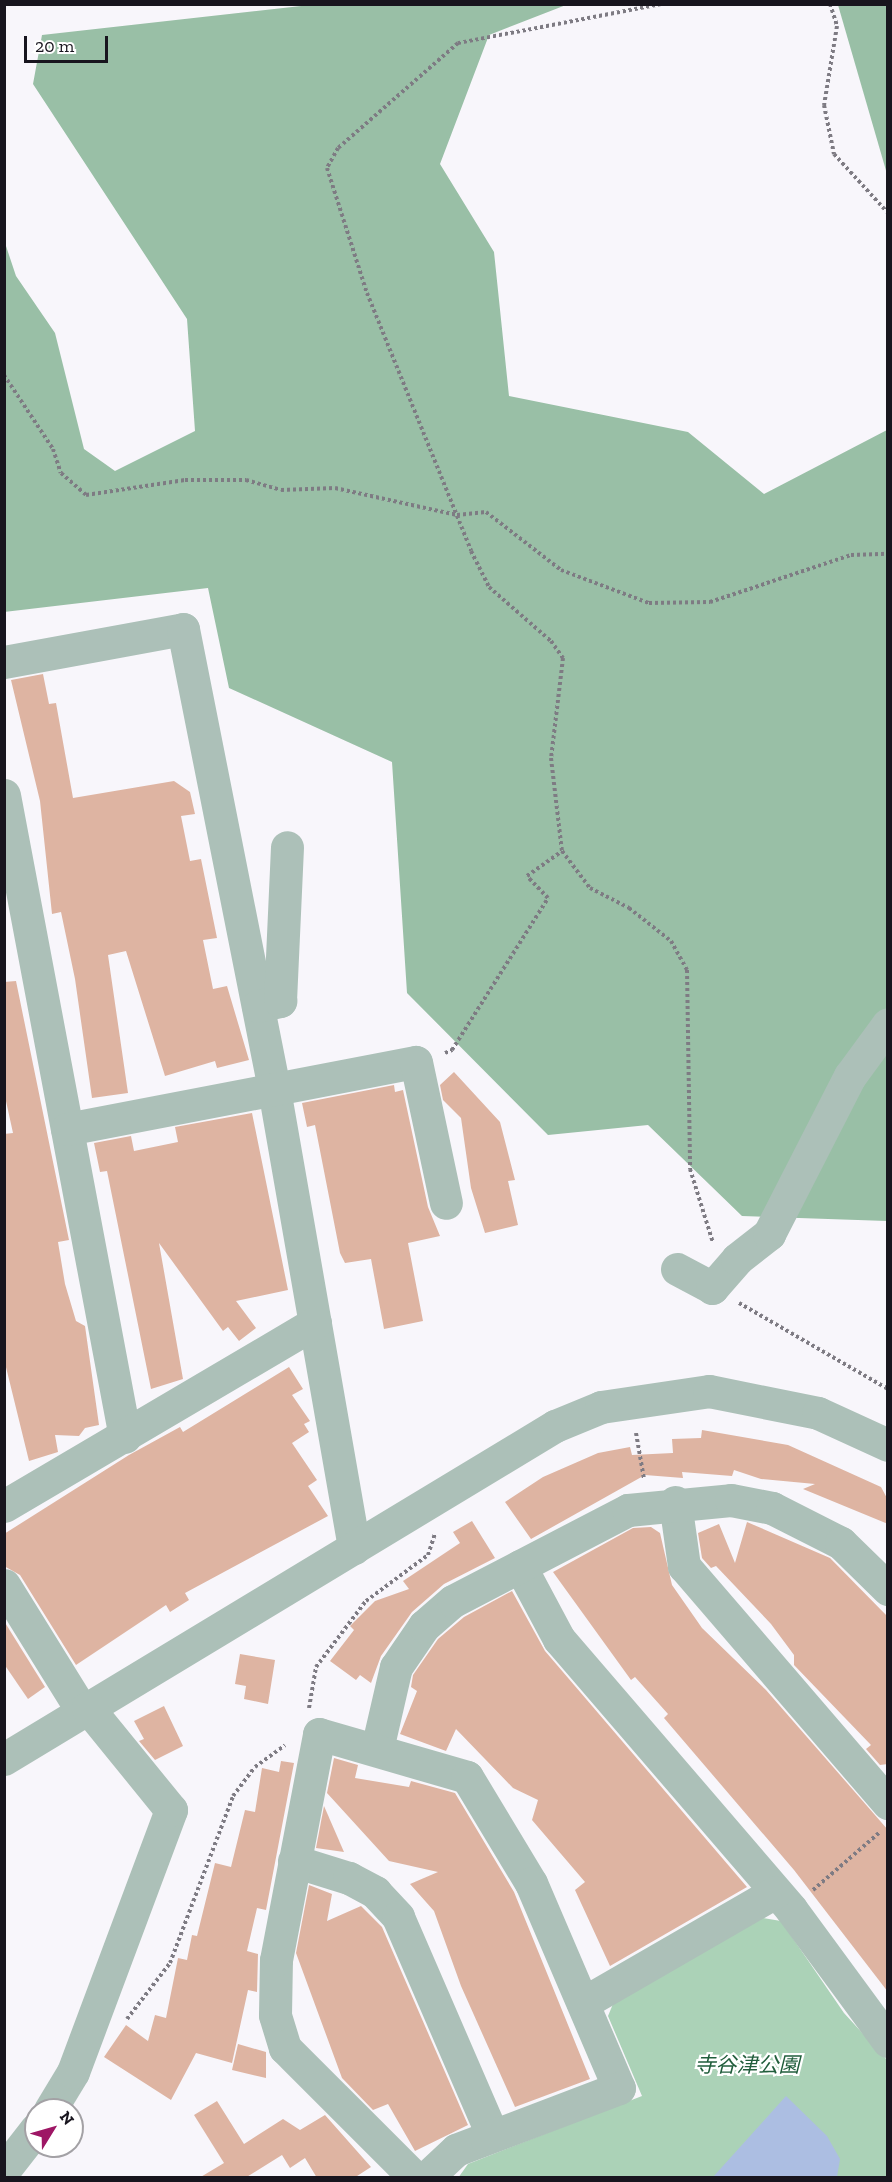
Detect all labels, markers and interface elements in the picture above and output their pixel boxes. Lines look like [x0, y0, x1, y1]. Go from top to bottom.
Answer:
scale bar [27, 24, 111, 62]
text: 20 m [35, 35, 74, 57]
park label: 寺谷津公園 [695, 2052, 799, 2078]
north arrow [24, 2098, 84, 2158]
text: N [56, 2107, 78, 2129]

